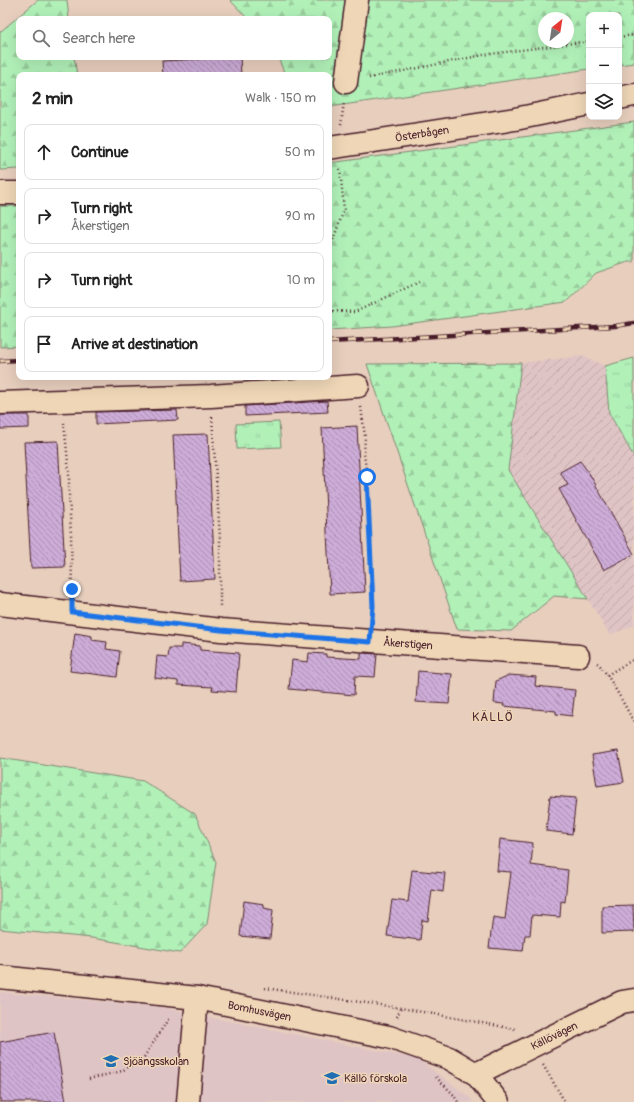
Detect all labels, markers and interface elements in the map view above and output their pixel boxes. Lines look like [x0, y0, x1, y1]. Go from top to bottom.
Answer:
north arrow [538, 12, 574, 48]
map controls [586, 12, 622, 120]
button: + [586, 12, 622, 48]
search box [16, 16, 332, 60]
icon: search [30, 27, 52, 49]
text: Search here [62, 29, 135, 48]
button: − [586, 48, 622, 84]
button: layers [586, 84, 622, 120]
text: 2 min [32, 88, 73, 109]
text: Walk · 150 m [245, 90, 316, 106]
street label: Österbågen [394, 123, 450, 144]
icon: ahead [33, 141, 55, 163]
text: Continue [71, 143, 129, 162]
text: 50 m [285, 144, 315, 160]
text: Turn right [71, 199, 132, 218]
icon: right [33, 205, 55, 227]
text: 90 m [285, 208, 315, 224]
text: Åkerstigen [71, 218, 130, 234]
icon: right [33, 269, 55, 291]
text: Turn right [71, 271, 132, 290]
text: 10 m [287, 272, 315, 288]
icon: arrive [33, 333, 55, 355]
text: Arrive at destination [71, 335, 198, 354]
route start [358, 468, 376, 486]
route end [63, 580, 81, 598]
street label: Åkerstigen [383, 634, 433, 652]
district label: KÄLLÖ [472, 709, 514, 725]
street label: Bomhusvägen [227, 998, 292, 1023]
street label: Källövägen [529, 1019, 579, 1052]
school or university icon: Sjöängsskolan [102, 1052, 120, 1070]
place label: Sjöängsskolan [123, 1055, 189, 1068]
school or university icon: Källö förskola [323, 1069, 341, 1087]
place label: Källö förskola [344, 1072, 407, 1085]

